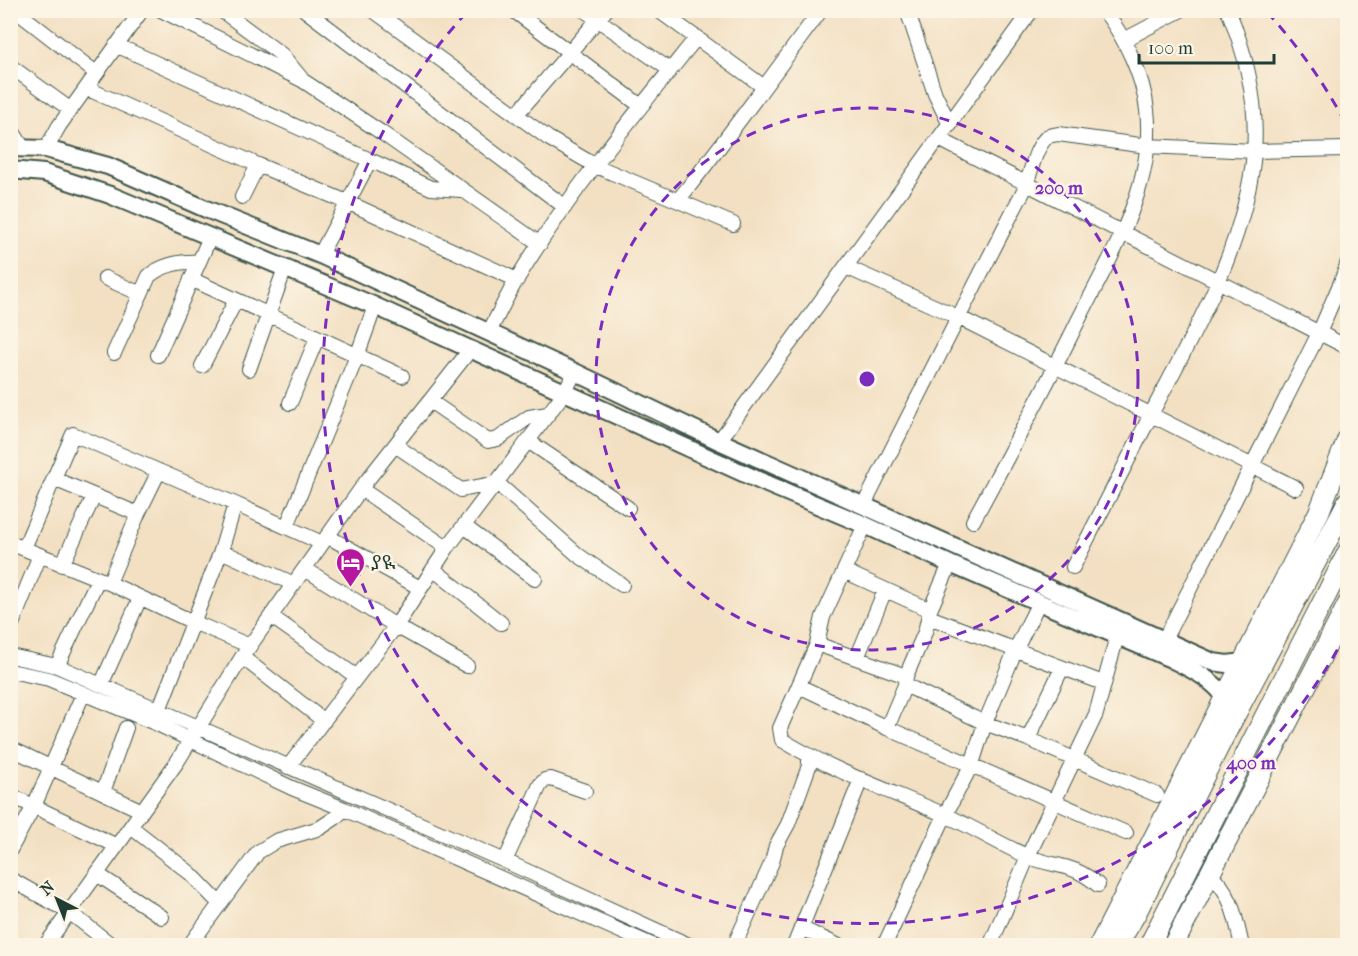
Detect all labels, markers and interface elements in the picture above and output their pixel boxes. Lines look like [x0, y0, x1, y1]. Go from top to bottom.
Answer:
scale bar [1139, 27, 1274, 65]
text: 100 m [1148, 38, 1193, 59]
text: 200 m [1035, 178, 1084, 199]
centre of rings [857, 369, 877, 389]
hotel icon: ያዪ [334, 546, 366, 588]
place label: ያዪ [371, 551, 396, 574]
text: 400 m [1225, 753, 1277, 774]
north arrow [27, 869, 87, 929]
text: N [36, 877, 59, 899]

